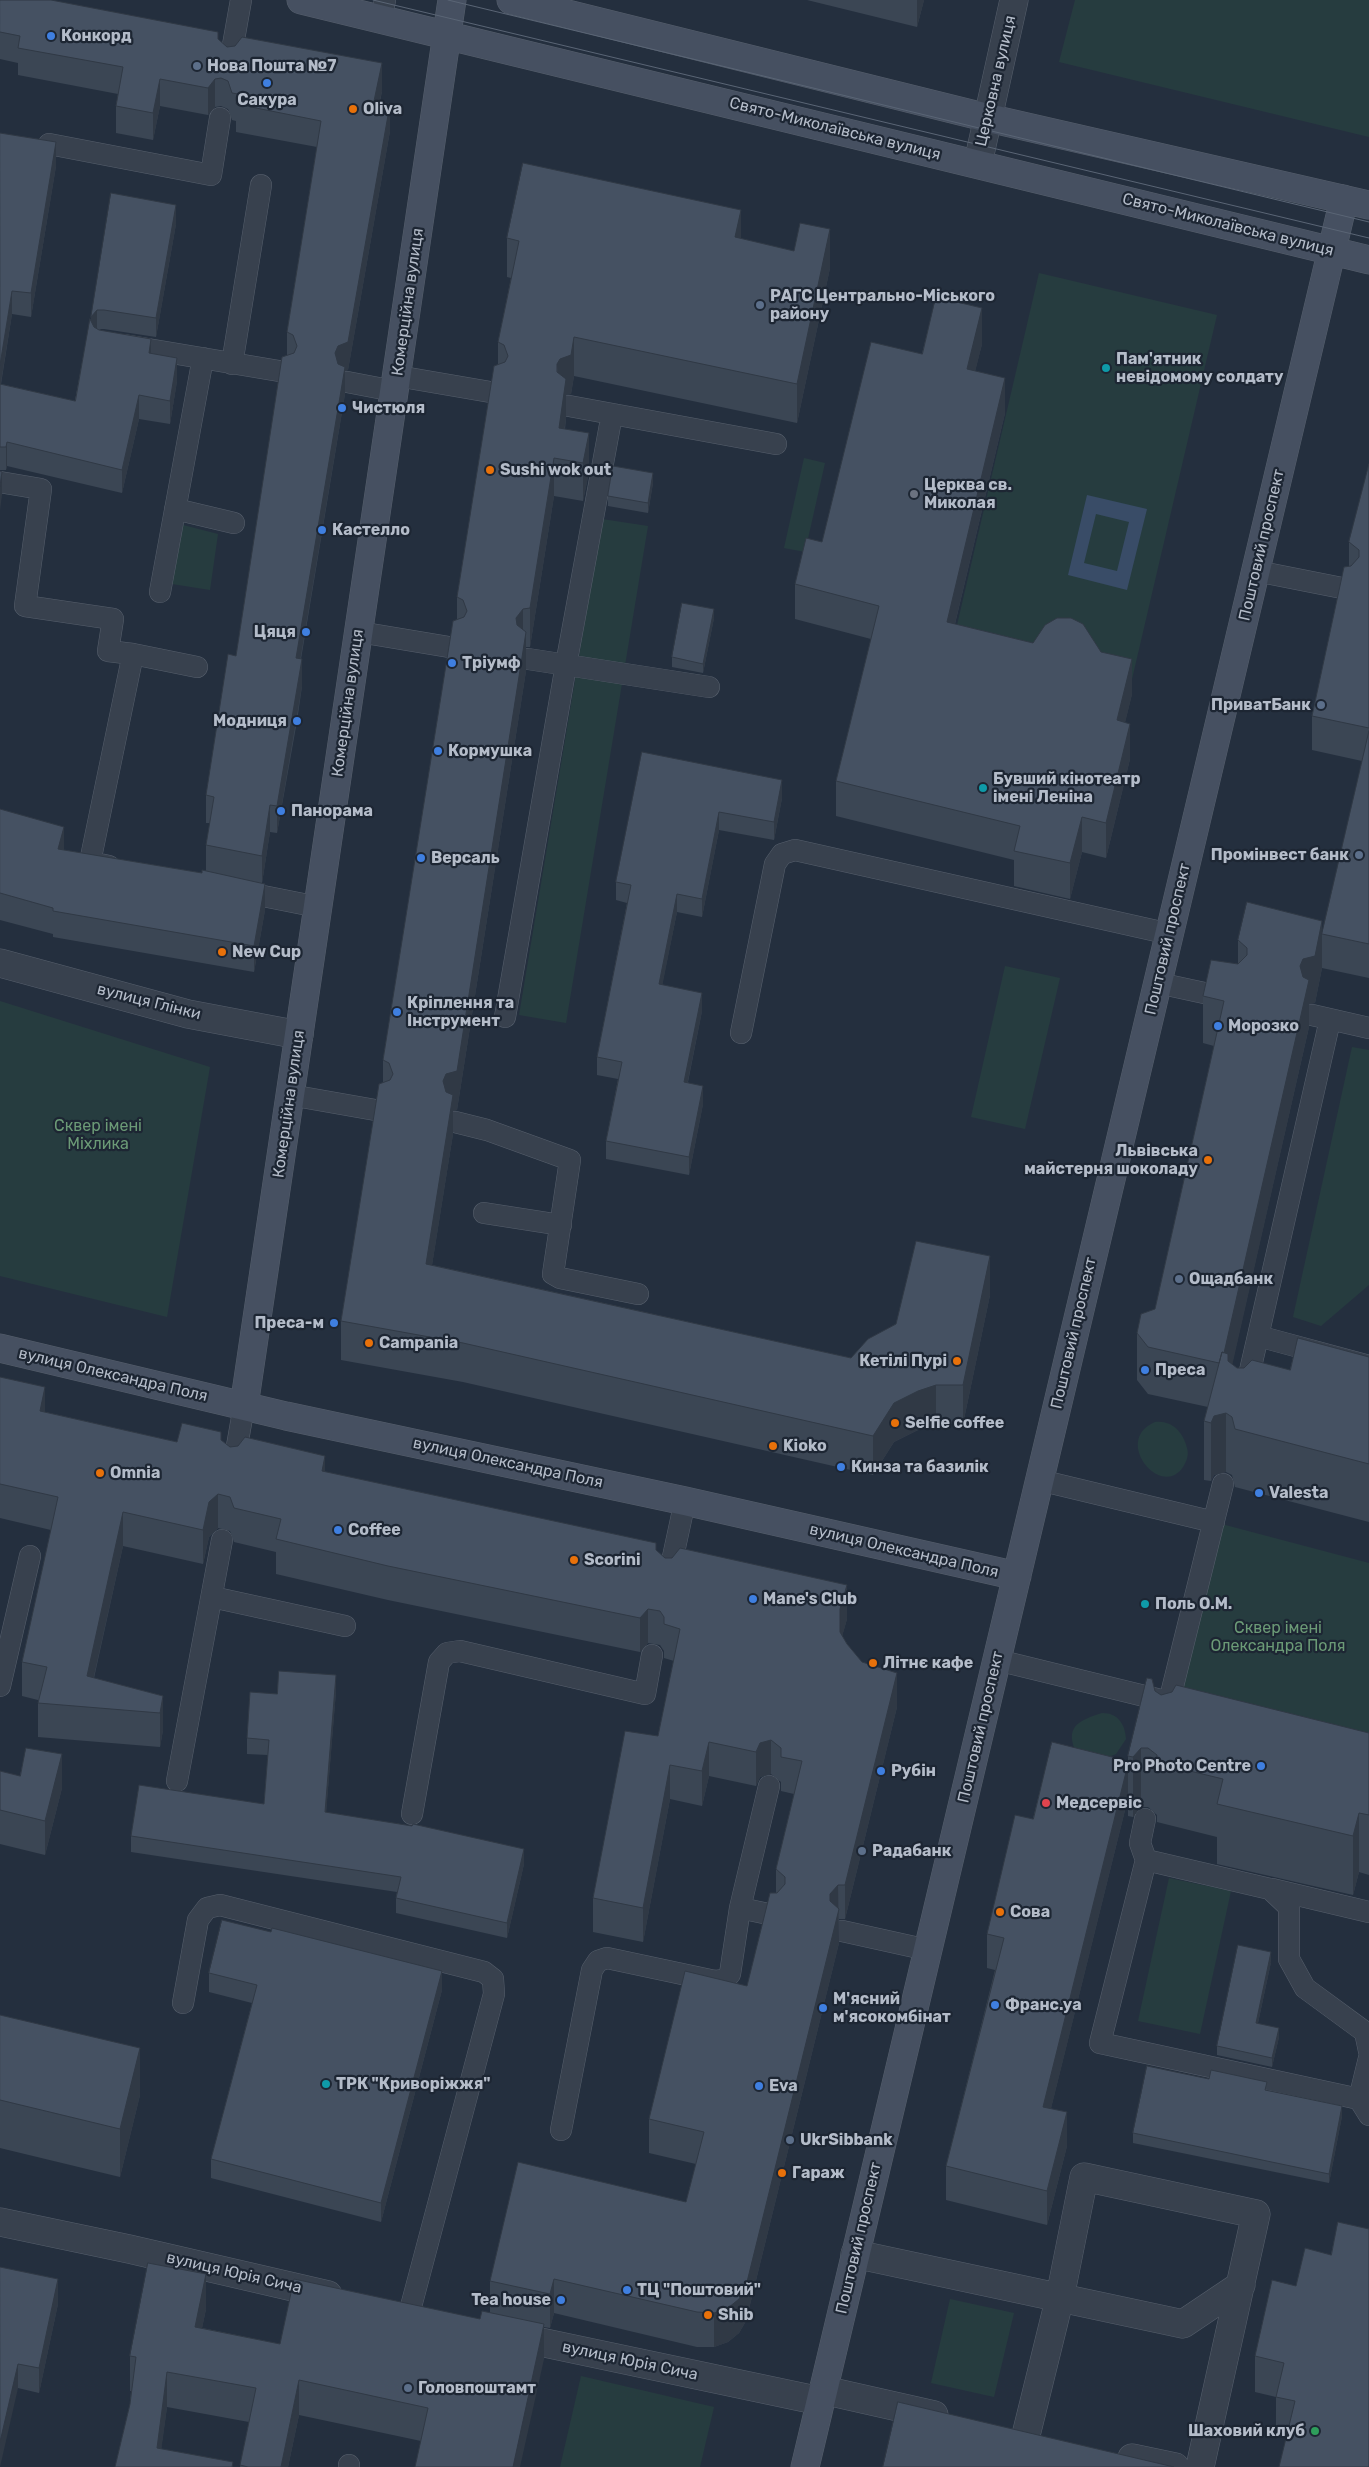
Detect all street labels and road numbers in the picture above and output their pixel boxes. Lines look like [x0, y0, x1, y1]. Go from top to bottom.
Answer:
street label: Церковна вулиця [972, 14, 1020, 148]
street label: Свято-Миколаївська вулиця [727, 93, 943, 165]
street label: Свято-Миколаївська вулиця [1120, 189, 1336, 261]
street label: Комерційна вулиця [388, 227, 428, 377]
street label: Поштовий проспект [1235, 467, 1289, 623]
street label: Комерційна вулиця [328, 628, 368, 778]
street label: Поштовий проспект [1141, 861, 1195, 1017]
street label: вулиця Глінки [95, 980, 203, 1024]
street label: Комерційна вулиця [269, 1029, 309, 1179]
street label: Поштовий проспект [1047, 1255, 1101, 1411]
street label: вулиця Олександра Поля [17, 1344, 209, 1406]
street label: вулиця Олександра Поля [411, 1433, 605, 1493]
street label: вулиця Олександра Поля [808, 1520, 1000, 1582]
street label: Поштовий проспект [954, 1649, 1008, 1805]
street label: Поштовий проспект [832, 2160, 886, 2316]
street label: вулиця Юрія Сича [165, 2248, 303, 2298]
street label: вулиця Юрія Сича [560, 2337, 700, 2385]

